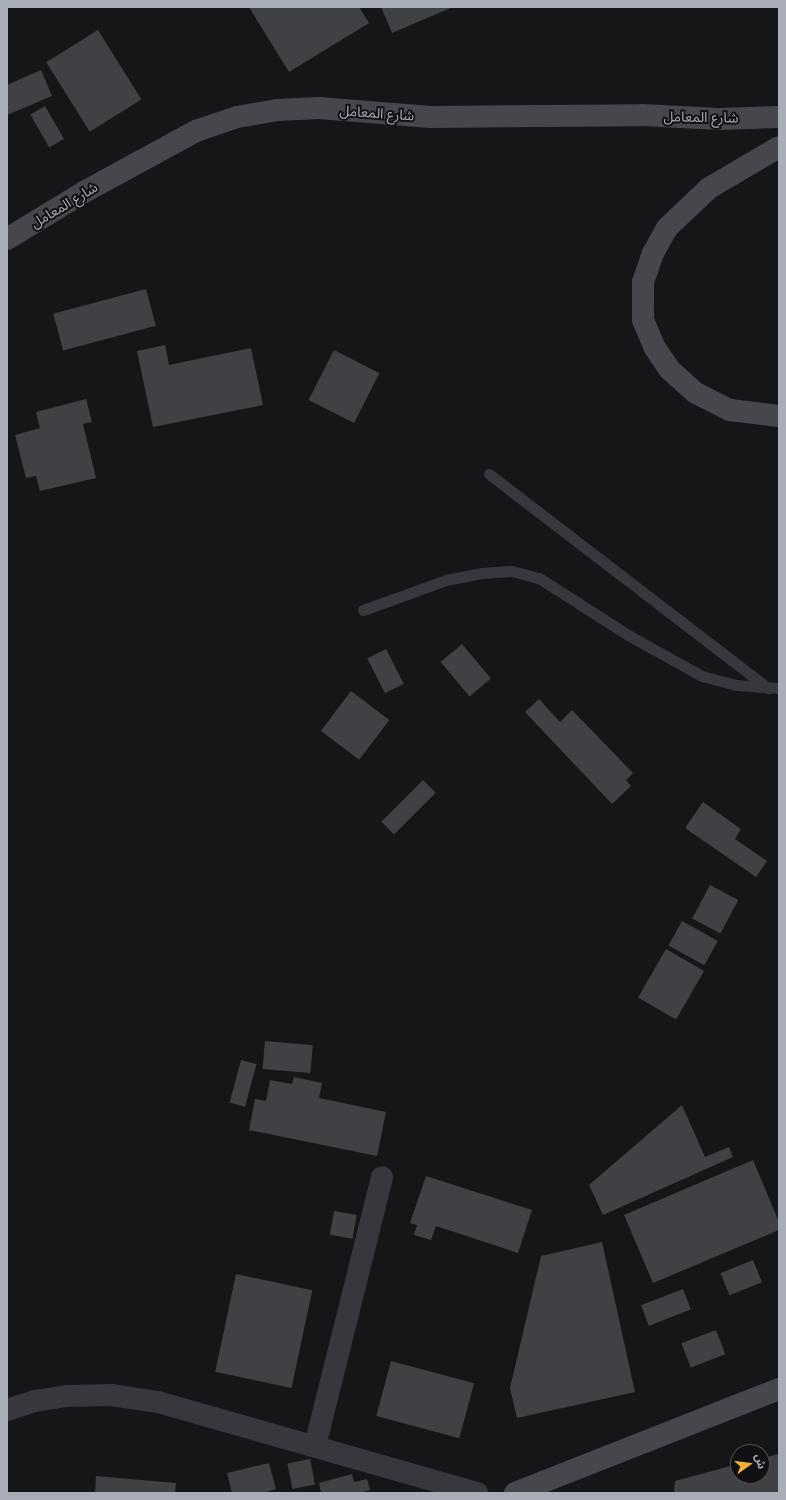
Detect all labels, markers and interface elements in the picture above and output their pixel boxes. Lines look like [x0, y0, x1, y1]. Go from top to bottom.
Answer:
street label: شارع المعامل [339, 102, 415, 124]
street label: شارع المعامل [663, 108, 739, 126]
street label: شارع المعامل [28, 178, 100, 232]
north arrow [730, 1444, 770, 1484]
text: ش [752, 1452, 769, 1470]

